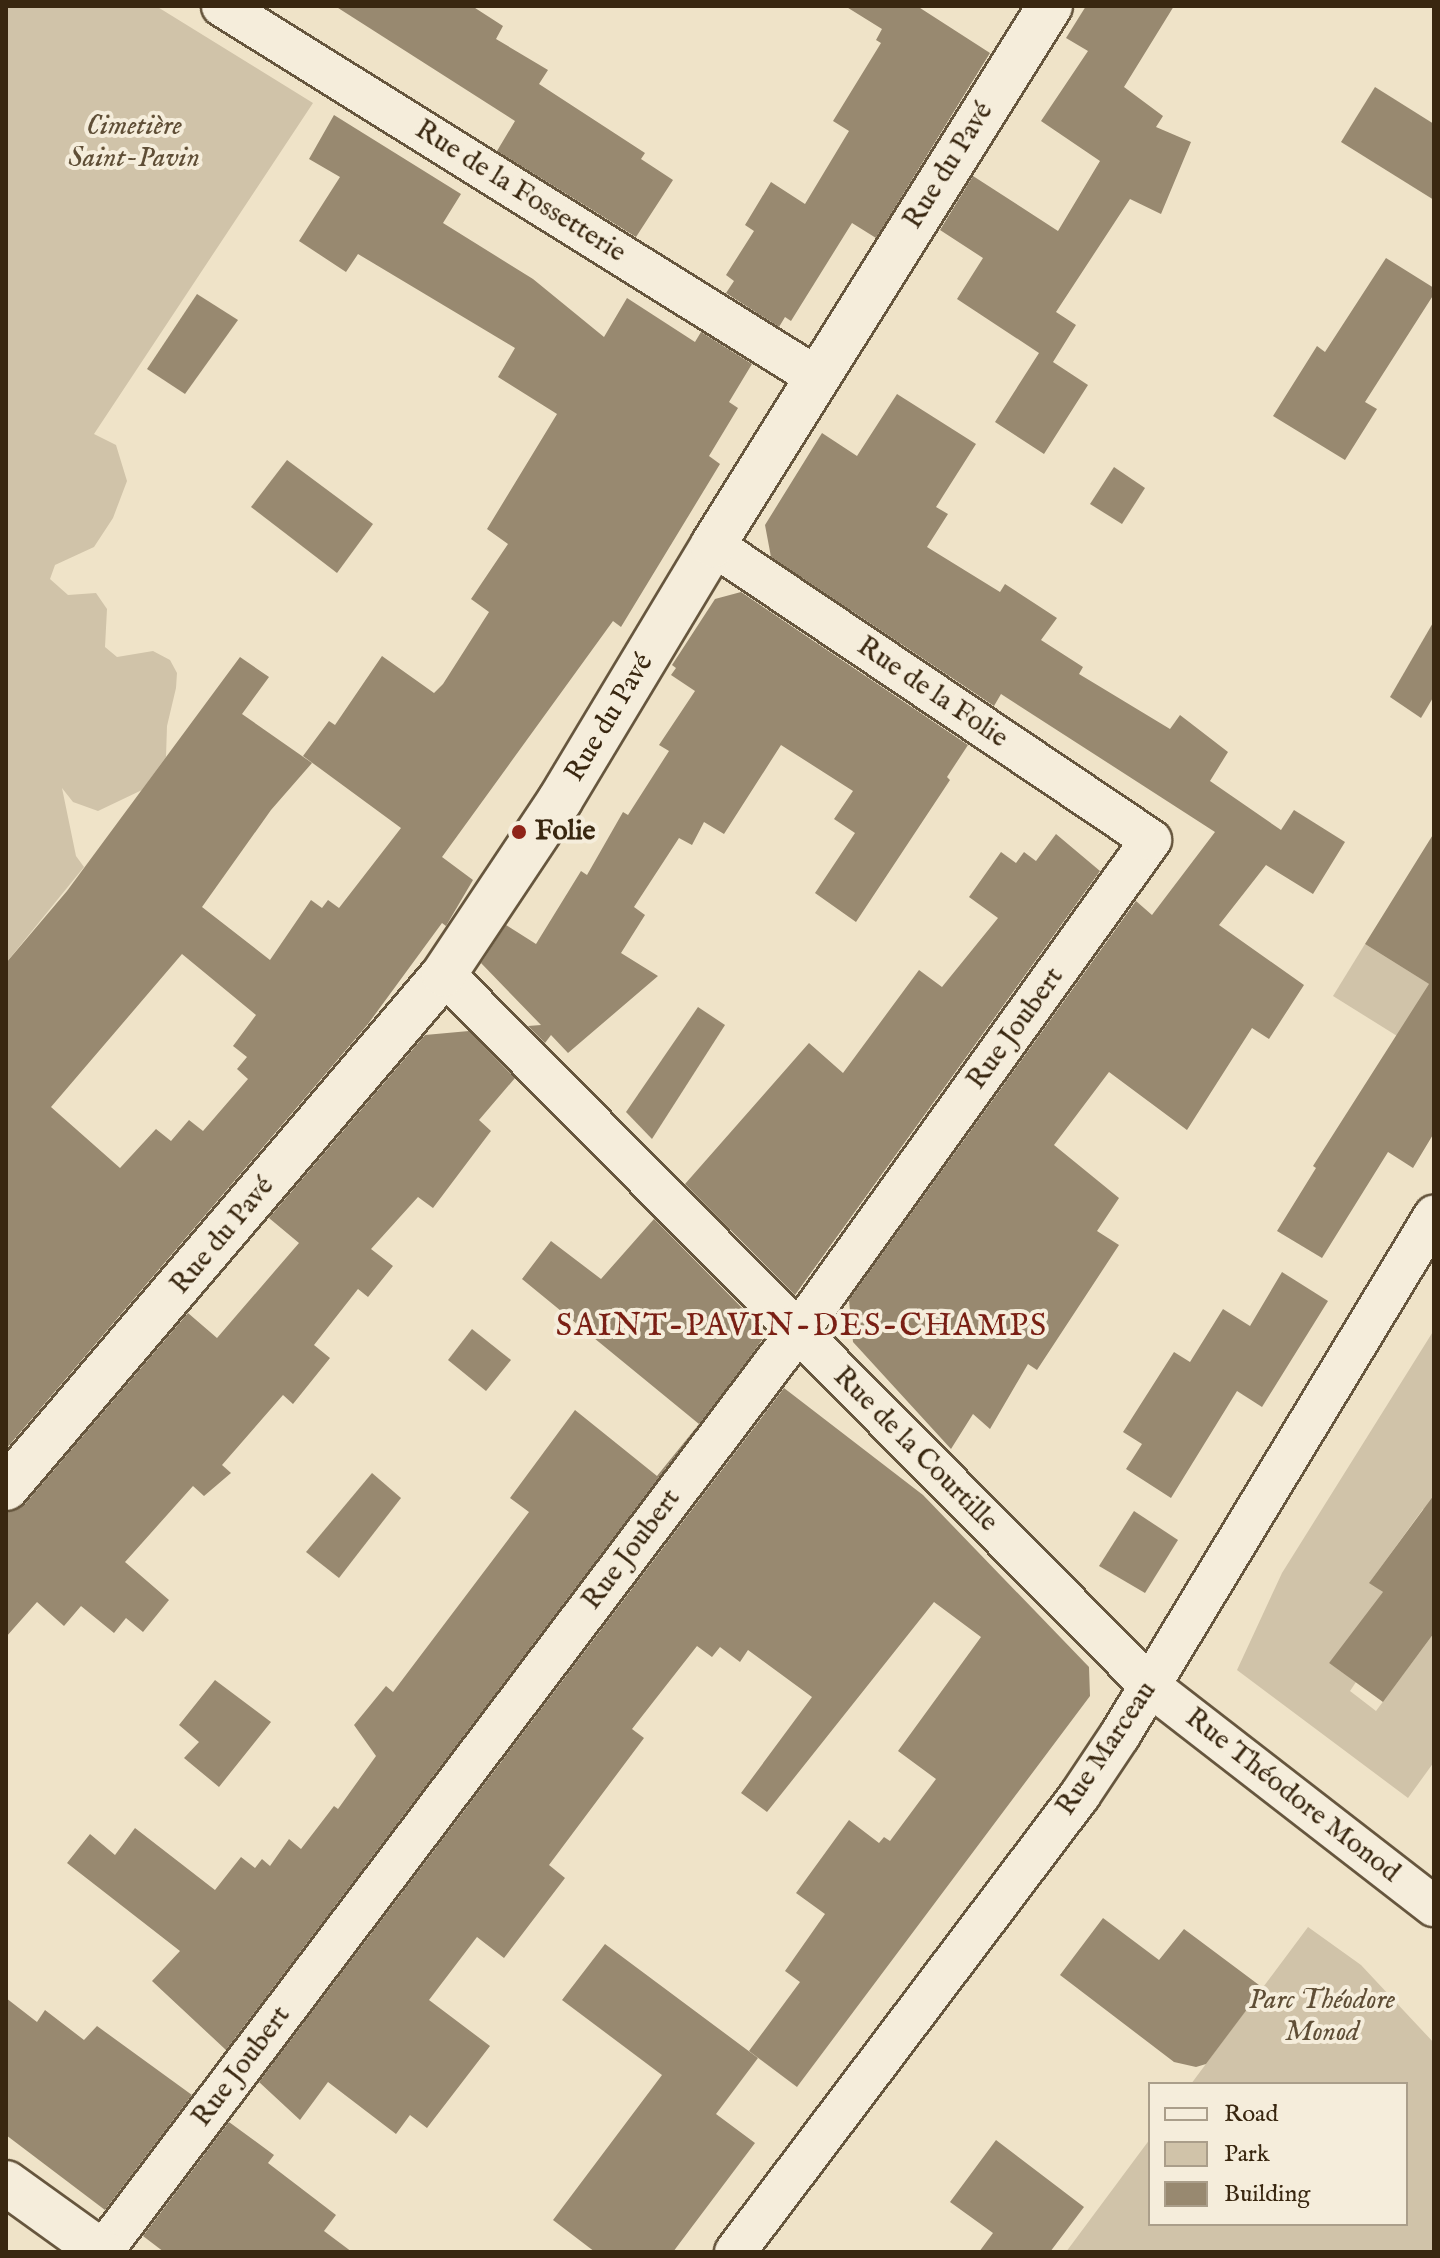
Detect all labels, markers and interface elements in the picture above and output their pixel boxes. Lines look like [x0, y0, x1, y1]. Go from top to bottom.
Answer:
street label: Rue du Pavé [897, 96, 1001, 236]
park label: Cimetière Saint-Pavin [68, 110, 200, 176]
street label: Rue de la Fossetterie [408, 114, 632, 270]
street label: Rue de la Folie [850, 630, 1014, 756]
street label: Rue du Pavé [559, 648, 661, 788]
place label: Folie [535, 815, 595, 849]
marker: Folie [510, 823, 528, 841]
street label: Rue Joubert [961, 961, 1071, 1097]
street label: Rue du Pavé [164, 1170, 282, 1302]
district label: SAINT-PAVIN-DES-CHAMPS [556, 1308, 1048, 1346]
street label: Rue de la Courtille [826, 1361, 1004, 1539]
street label: Rue Joubert [576, 1483, 688, 1617]
street label: Rue Marceau [1050, 1675, 1164, 1823]
street label: Rue Théodore Monod [1178, 1702, 1406, 1890]
park label: Parc Théodore Monod [1249, 1984, 1395, 2050]
street label: Rue Joubert [186, 2000, 298, 2134]
legend [1148, 2082, 1408, 2226]
text: Road [1224, 2099, 1278, 2130]
text: Park [1224, 2139, 1270, 2170]
text: Building [1224, 2179, 1310, 2210]

